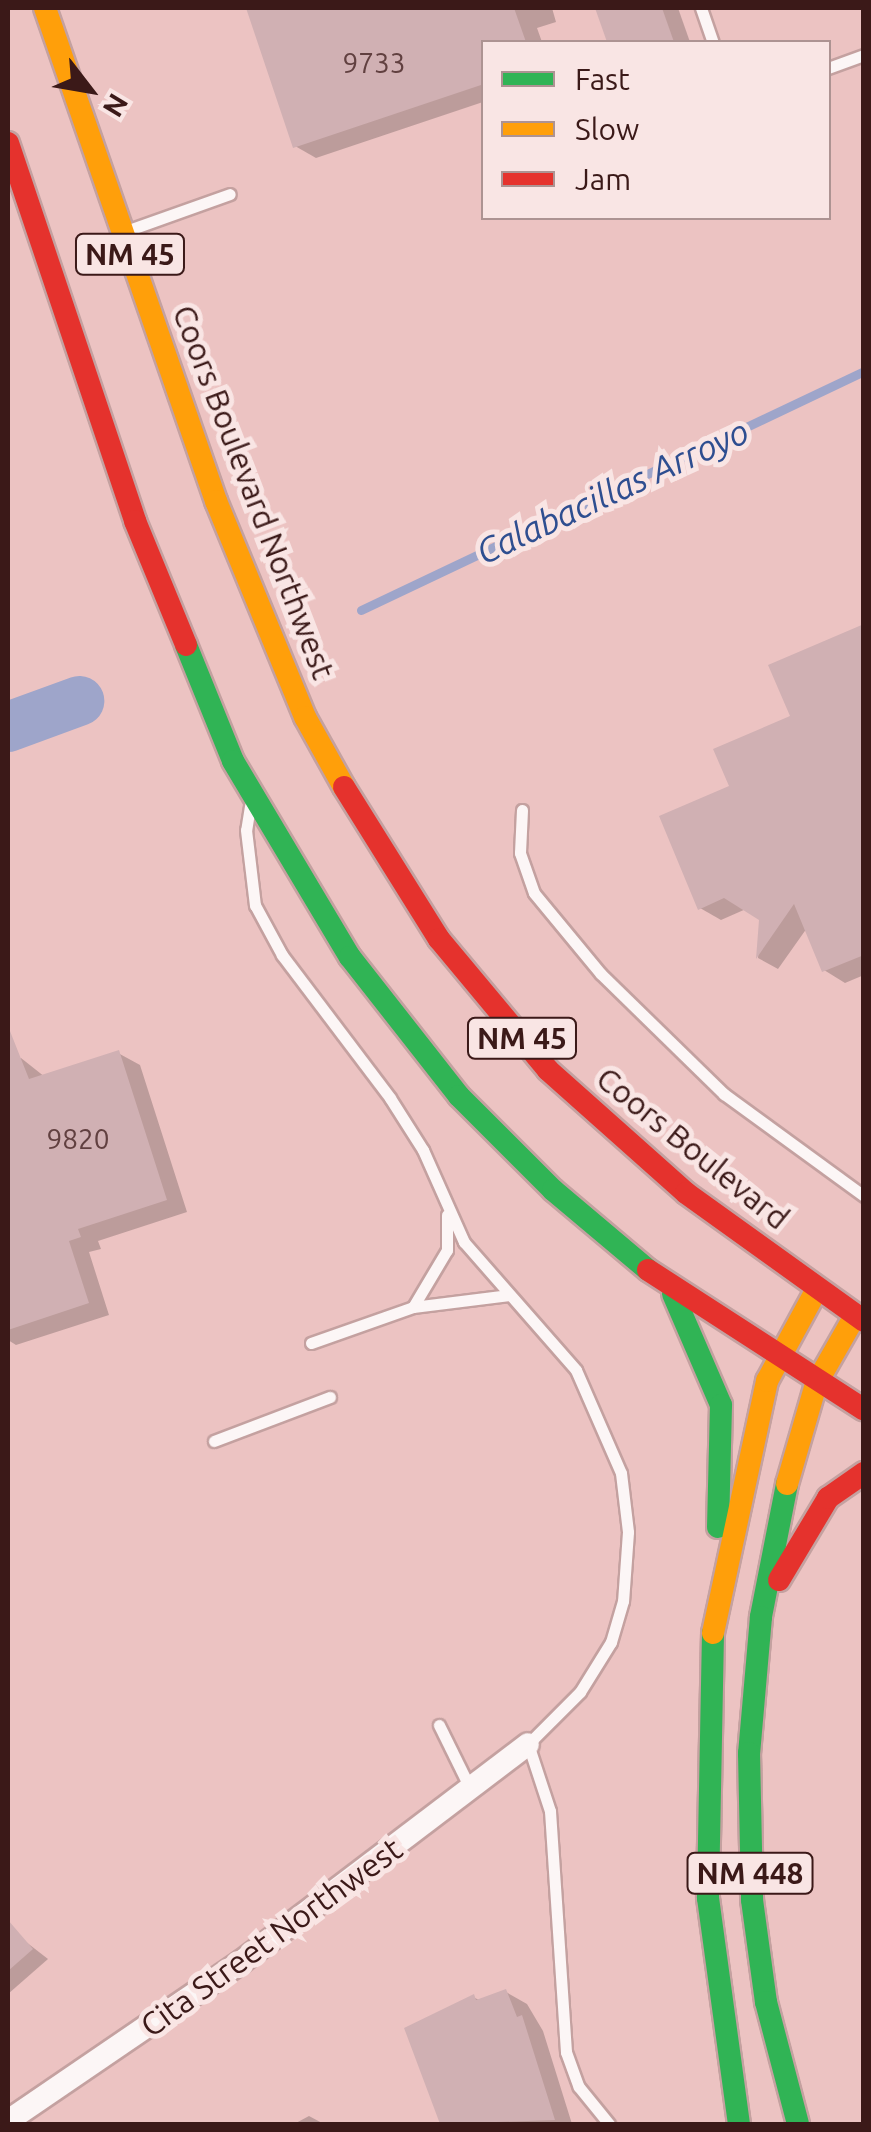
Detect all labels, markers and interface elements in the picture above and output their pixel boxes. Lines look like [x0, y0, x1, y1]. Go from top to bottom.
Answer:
north arrow [40, 40, 140, 140]
legend [481, 40, 831, 220]
house number: 9733 [342, 46, 406, 80]
text: Fast [575, 62, 630, 96]
text: N [97, 89, 135, 123]
text: Slow [575, 112, 639, 146]
text: Jam [575, 162, 631, 196]
road number: NM 45 [72, 229, 188, 279]
street label: Coors Boulevard Northwest [165, 300, 343, 684]
water label: Calabacillas Arroyo [469, 410, 755, 572]
road number: NM 45 [464, 1013, 580, 1063]
street label: Coors Boulevard [589, 1059, 797, 1237]
house number: 9820 [46, 1122, 110, 1156]
street label: Cita Street Northwest [133, 1829, 409, 2045]
road number: NM 448 [685, 1848, 815, 1898]

